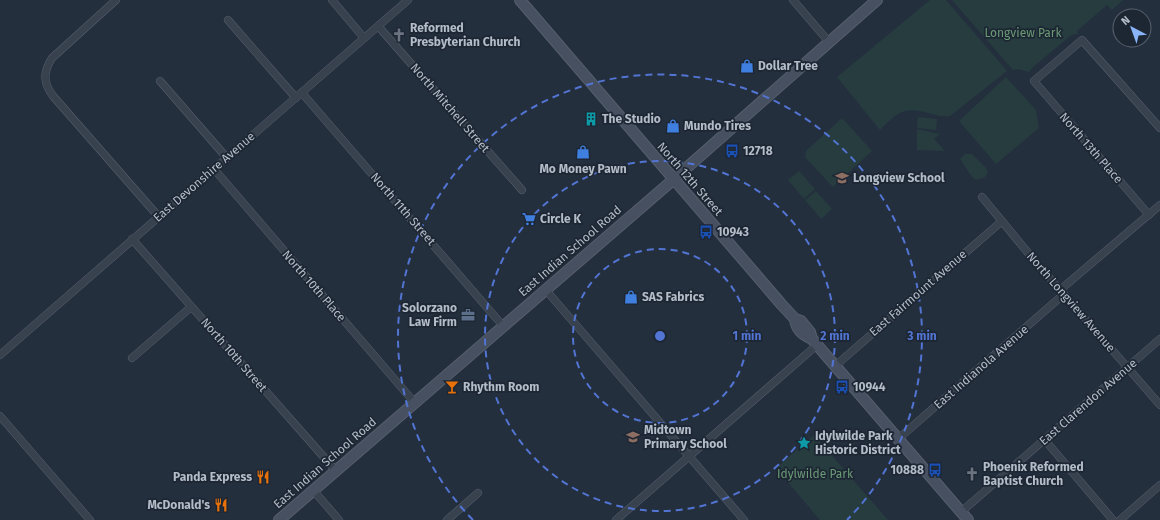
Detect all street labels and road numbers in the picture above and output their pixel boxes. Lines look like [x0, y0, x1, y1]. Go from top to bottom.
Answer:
street label: North Mitchell Street [408, 61, 493, 156]
street label: North 13th Place [1057, 110, 1125, 186]
street label: East Devonshire Avenue [150, 129, 258, 225]
street label: North 12th Street [654, 139, 726, 219]
street label: North 11th Street [368, 170, 439, 249]
street label: East Indian School Road [516, 203, 624, 299]
street label: East Fairmount Avenue [867, 247, 969, 339]
street label: North 10th Place [279, 248, 349, 324]
street label: North Longview Avenue [1024, 249, 1118, 355]
street label: North 10th Street [198, 315, 270, 395]
street label: East Indianola Avenue [931, 322, 1031, 412]
street label: East Clarendon Avenue [1036, 356, 1140, 448]
street label: East Indian School Road [271, 415, 379, 511]

